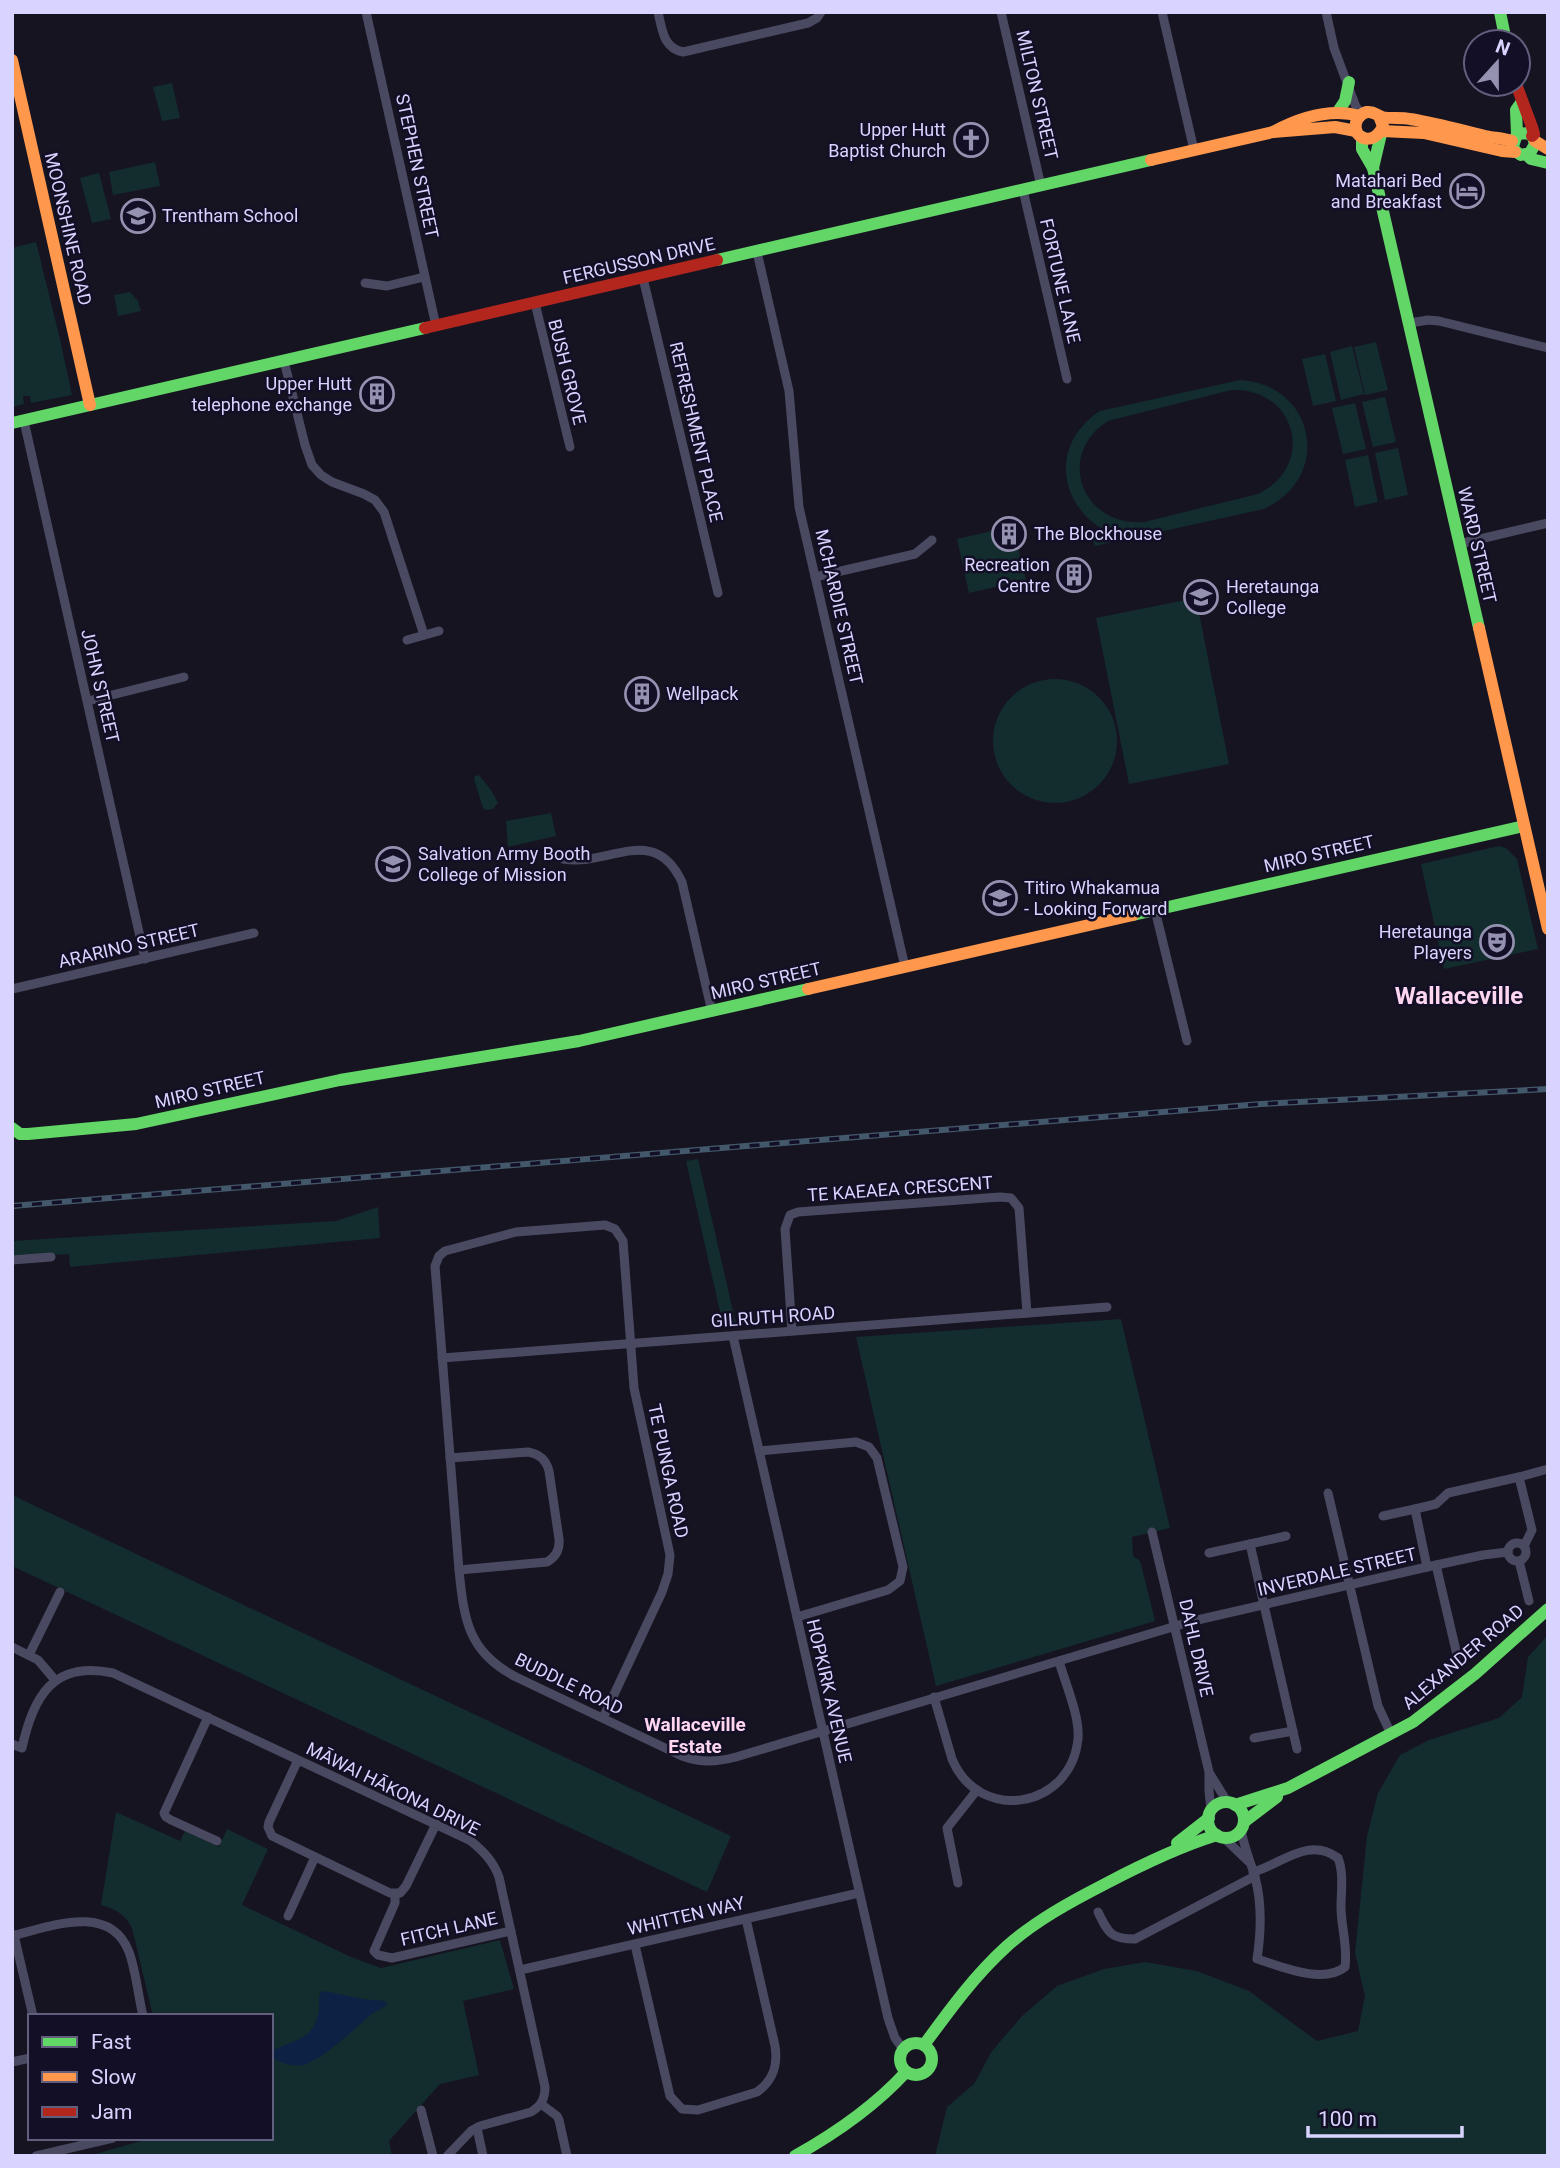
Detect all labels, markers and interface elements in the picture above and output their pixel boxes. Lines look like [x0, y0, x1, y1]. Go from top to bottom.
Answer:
street label: MILTON STREET [1012, 28, 1063, 162]
north arrow [1462, 28, 1532, 98]
text: N [1493, 34, 1513, 61]
street label: STEPHEN STREET [392, 92, 443, 240]
place label: Upper Hutt Baptist Church [828, 119, 946, 161]
church icon: Upper Hutt Baptist Church [952, 121, 990, 159]
street label: MOONSHINE ROAD [41, 150, 96, 307]
place label: Matahari Bed and Breakfast [1331, 170, 1442, 212]
hotel icon: Matahari Bed and Breakfast [1448, 172, 1486, 210]
school or university icon: Trentham School [119, 197, 157, 235]
place label: Trentham School [162, 205, 298, 226]
street label: FORTUNE LANE [1036, 216, 1085, 345]
street label: FERGUSSON DRIVE [561, 233, 717, 288]
street label: BUSH GROVE [544, 317, 591, 427]
street label: REFRESHMENT PLACE [666, 340, 727, 524]
place label: Upper Hutt telephone exchange [191, 373, 352, 415]
building icon: Upper Hutt telephone exchange [358, 375, 396, 413]
street label: WARD STREET [1454, 485, 1501, 605]
building icon: The Blockhouse [990, 515, 1028, 553]
place label: The Blockhouse [1034, 523, 1162, 544]
street label: MCHARDIE STREET [811, 527, 868, 687]
place label: Recreation Centre [964, 554, 1050, 596]
building icon: Recreation Centre [1055, 556, 1093, 594]
place label: Heretaunga College [1226, 576, 1319, 618]
school or university icon: Heretaunga College [1182, 578, 1220, 616]
street label: JOHN STREET [77, 627, 124, 745]
building icon: Wellpack [623, 675, 661, 713]
place label: Wellpack [666, 683, 739, 704]
street label: MIRO STREET [1262, 831, 1376, 876]
place label: Salvation Army Booth College of Mission [418, 843, 590, 885]
school or university icon: Salvation Army Booth College of Mission [374, 845, 412, 883]
place label: Titiro Whakamua - Looking Forward [1024, 877, 1167, 919]
school or university icon: Titiro Whakamua - Looking Forward [981, 879, 1019, 917]
street label: ARARINO STREET [56, 919, 202, 972]
place label: Heretaunga Players [1379, 921, 1472, 963]
theatre icon: Heretaunga Players [1478, 923, 1516, 961]
street label: MIRO STREET [709, 958, 823, 1003]
district label: Wallaceville [1395, 982, 1523, 1010]
street label: MIRO STREET [153, 1067, 267, 1112]
street label: TE KAEAEA CRESCENT [807, 1172, 994, 1205]
street label: GILRUTH ROAD [710, 1302, 836, 1331]
street label: TE PUNGA ROAD [644, 1402, 693, 1540]
street label: INVERDALE STREET [1256, 1543, 1419, 1600]
street label: DAHL DRIVE [1175, 1597, 1218, 1699]
street label: ALEXANDER ROAD [1398, 1600, 1528, 1714]
street label: HOPKIRK AVENUE [803, 1617, 856, 1765]
street label: BUDDLE ROAD [512, 1648, 627, 1719]
district label: Wallaceville Estate [644, 1713, 746, 1758]
street label: MĀWAI HĀKONA DRIVE [303, 1737, 483, 1840]
street label: WHITTEN WAY [625, 1892, 747, 1939]
street label: FITCH LANE [398, 1907, 499, 1950]
legend [28, 2014, 273, 2140]
text: Fast [91, 2030, 132, 2054]
text: Slow [91, 2065, 137, 2089]
scale bar [1308, 2094, 1462, 2138]
text: Jam [91, 2100, 132, 2124]
text: 100 m [1318, 2107, 1377, 2131]

